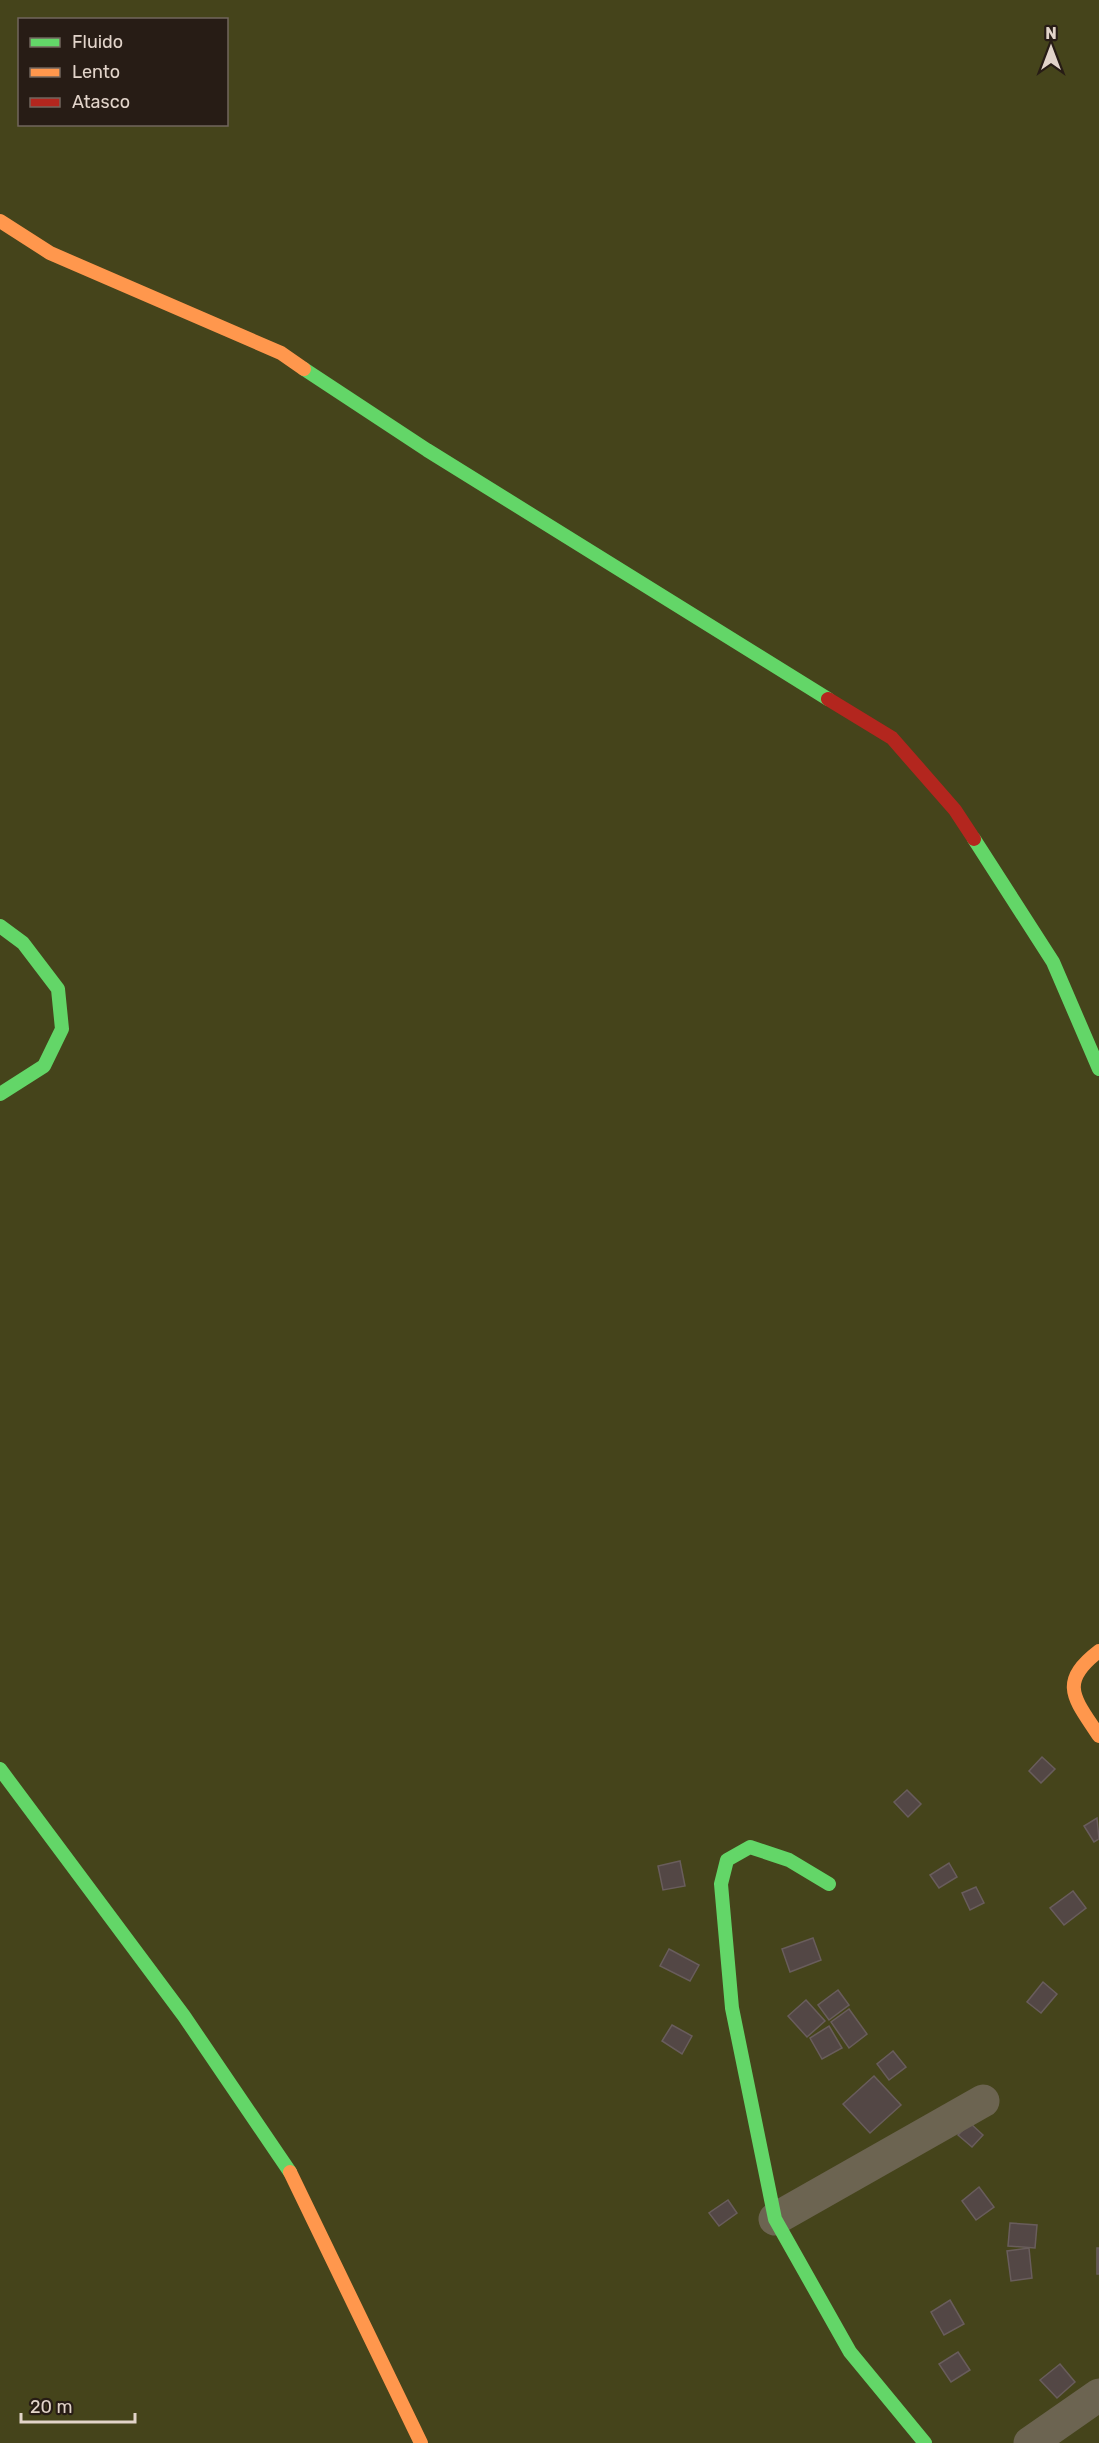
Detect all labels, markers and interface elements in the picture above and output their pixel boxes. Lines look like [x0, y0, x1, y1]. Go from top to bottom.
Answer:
legend [18, 18, 228, 126]
north arrow [1021, 18, 1081, 78]
text: N [1045, 24, 1057, 43]
text: Fluido [72, 31, 123, 53]
text: Lento [72, 61, 120, 83]
text: Atasco [72, 91, 130, 113]
scale bar [21, 2386, 135, 2424]
text: 20 m [30, 2396, 72, 2418]

